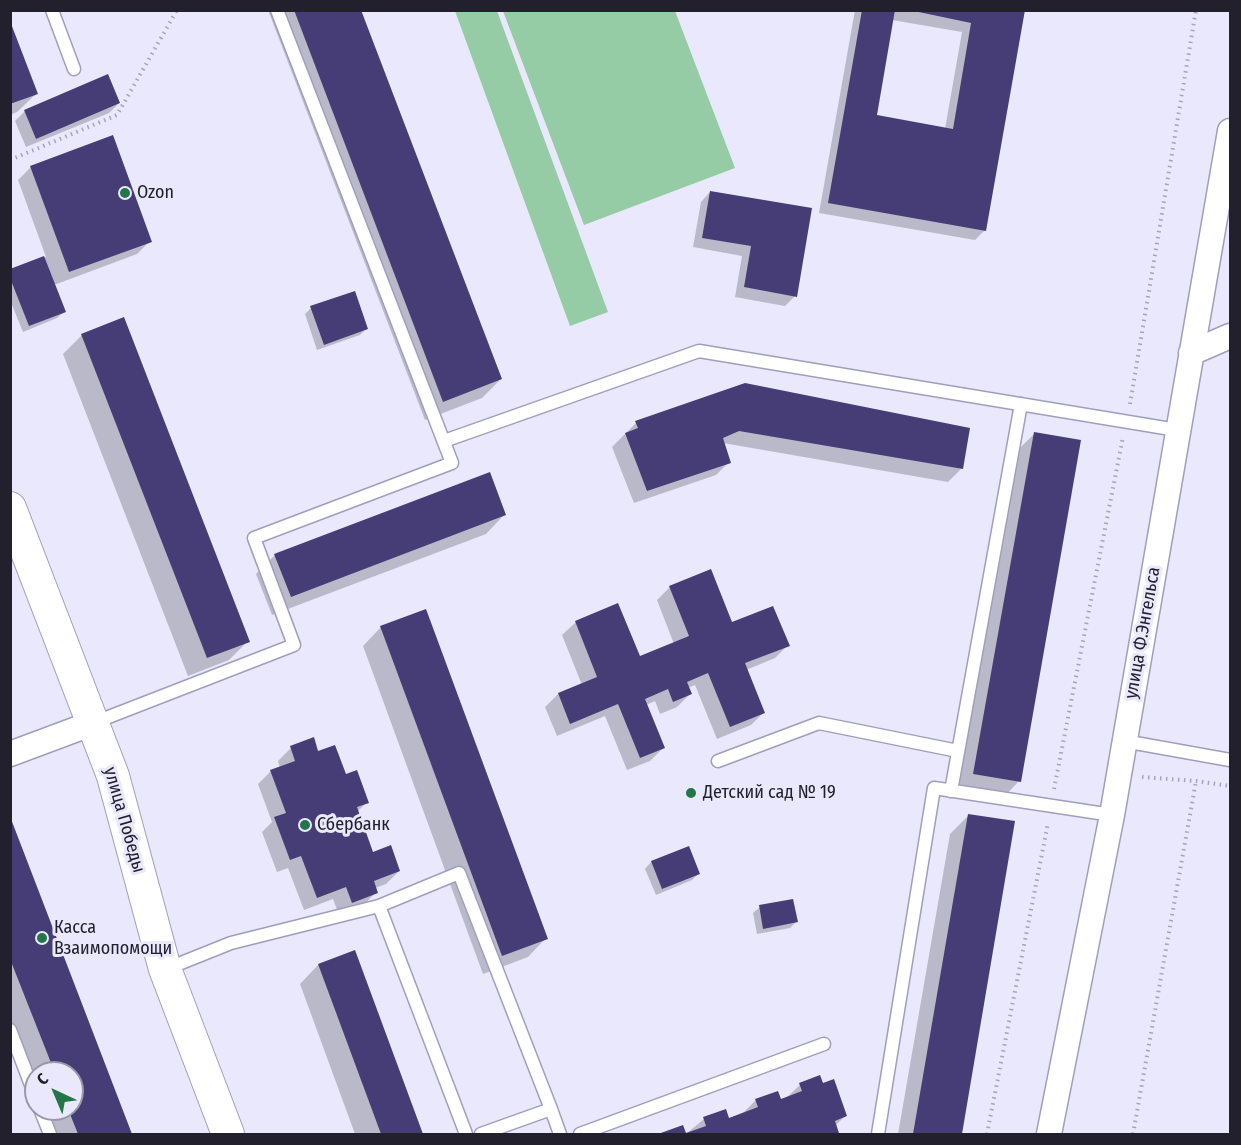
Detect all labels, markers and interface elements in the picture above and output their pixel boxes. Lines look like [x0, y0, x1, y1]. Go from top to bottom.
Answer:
place label: Ozon [137, 182, 174, 204]
marker: Ozon [118, 186, 132, 200]
street label: улица Ф.Энгельса [1121, 565, 1165, 701]
street label: улица Победы [99, 765, 149, 875]
place label: Детский сад № 19 [703, 782, 836, 804]
marker: Детский сад № 19 [684, 786, 698, 800]
place label: Сбербанк [317, 814, 390, 836]
marker: Сбербанк [298, 818, 312, 832]
place label: Касса Взаимопомощи [54, 917, 172, 960]
marker: Касса Взаимопомощи [35, 931, 49, 945]
north arrow [24, 1061, 84, 1121]
text: С [33, 1069, 52, 1089]

